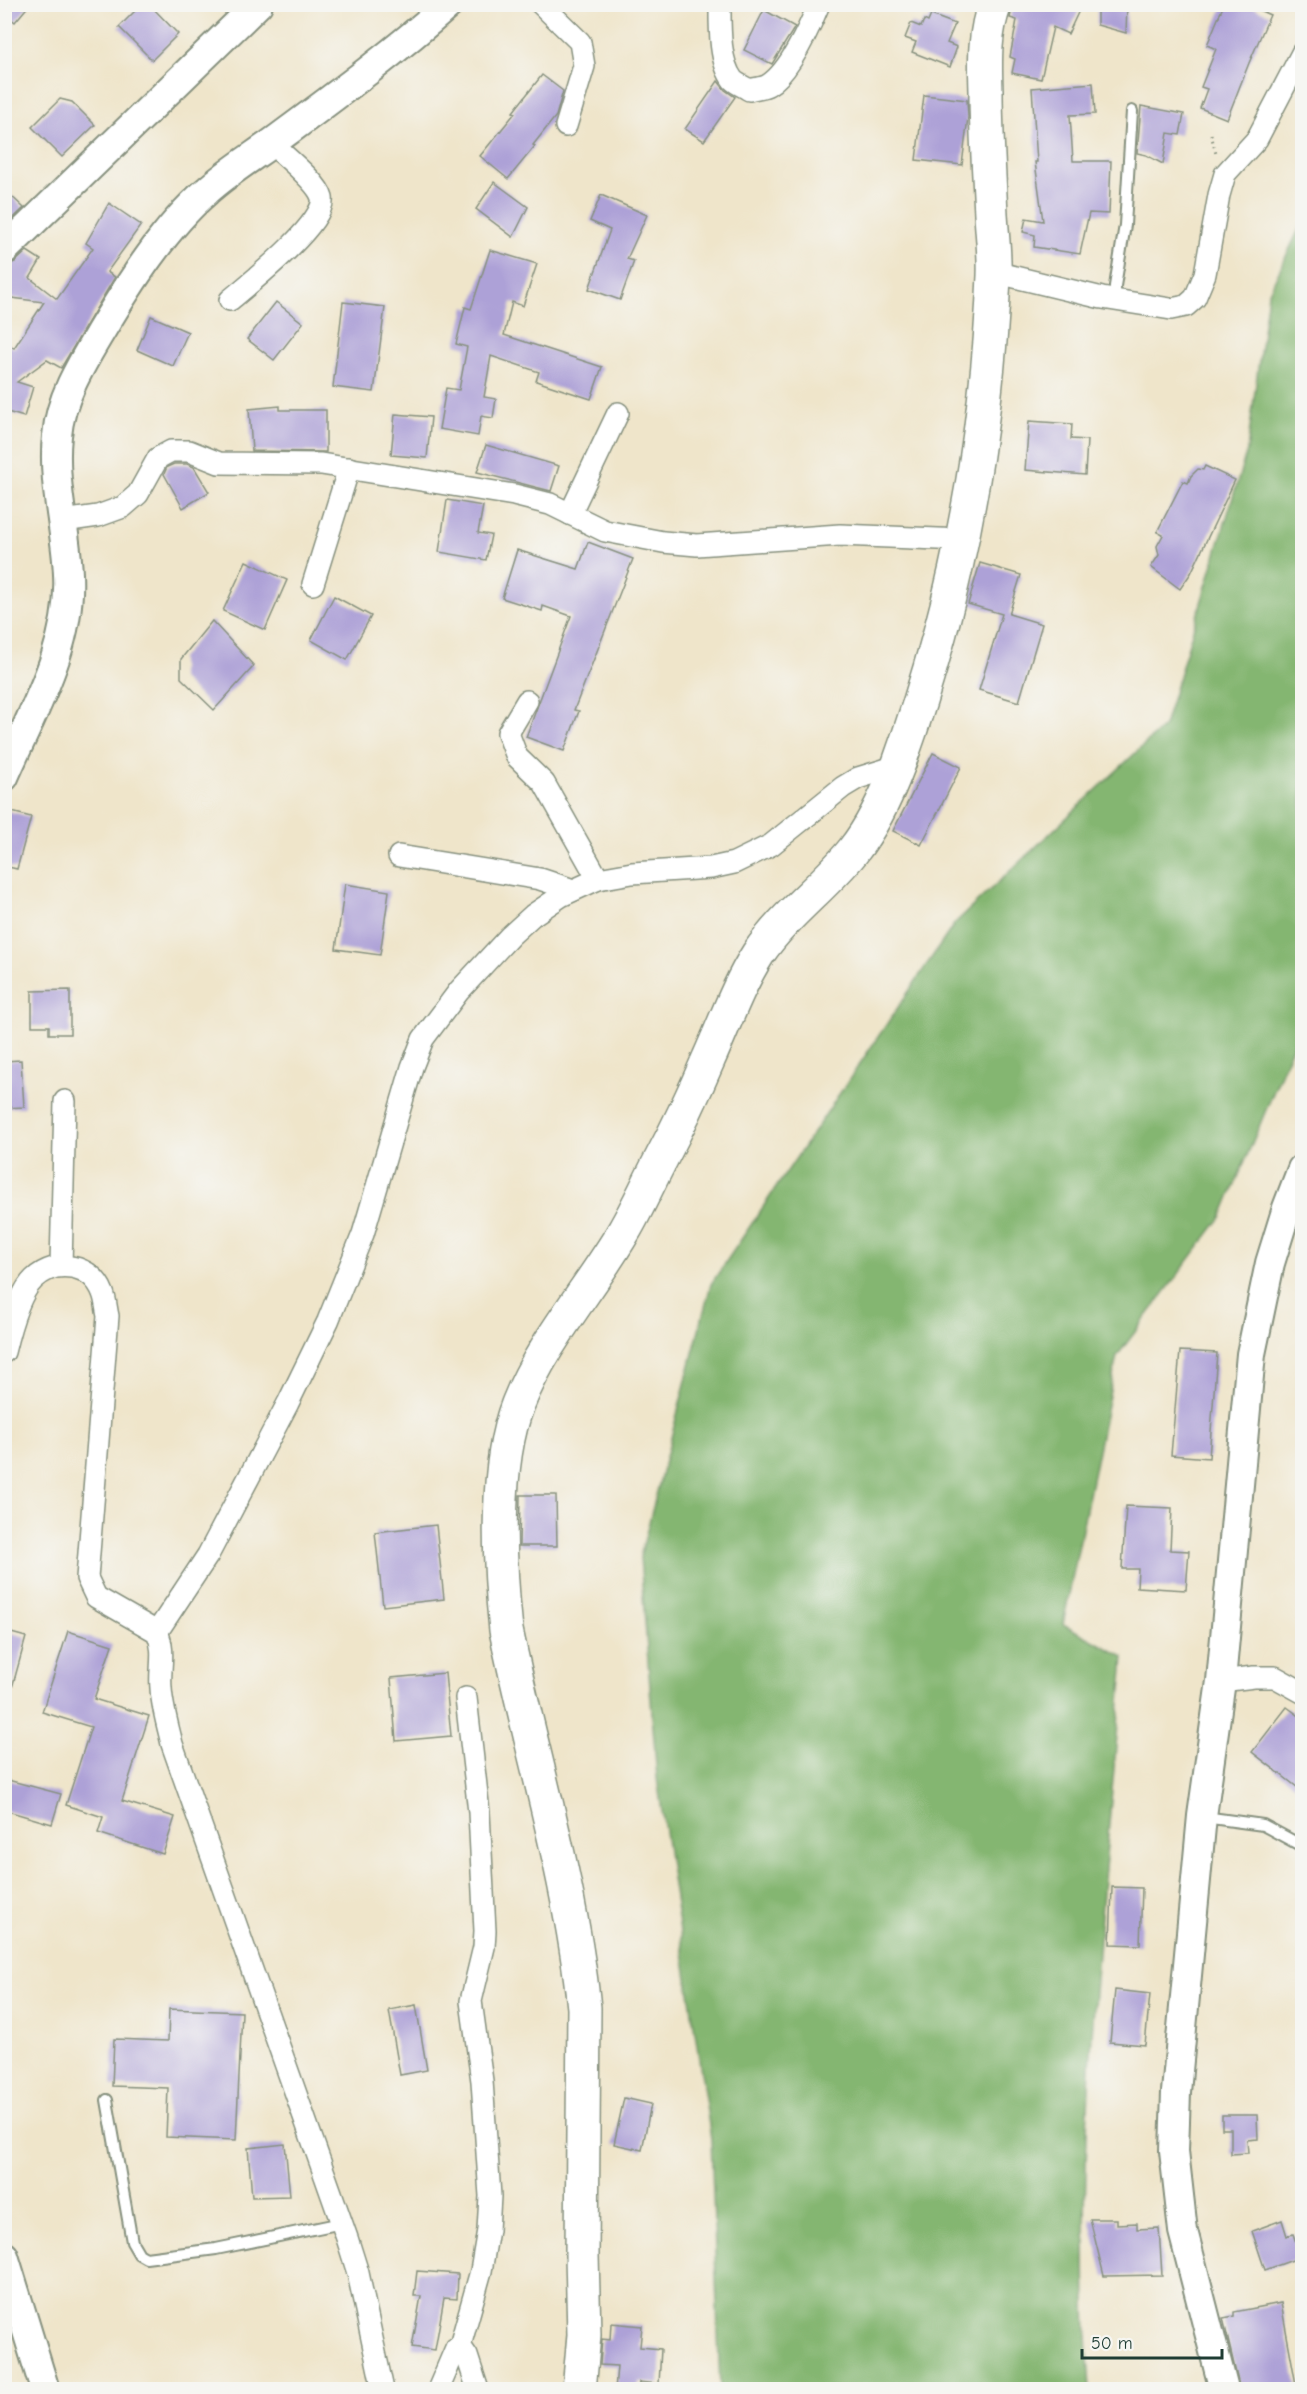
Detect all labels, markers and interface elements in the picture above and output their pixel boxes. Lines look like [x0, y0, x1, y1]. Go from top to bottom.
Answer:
scale bar [1082, 2322, 1222, 2360]
text: 50 m [1091, 2333, 1133, 2354]

